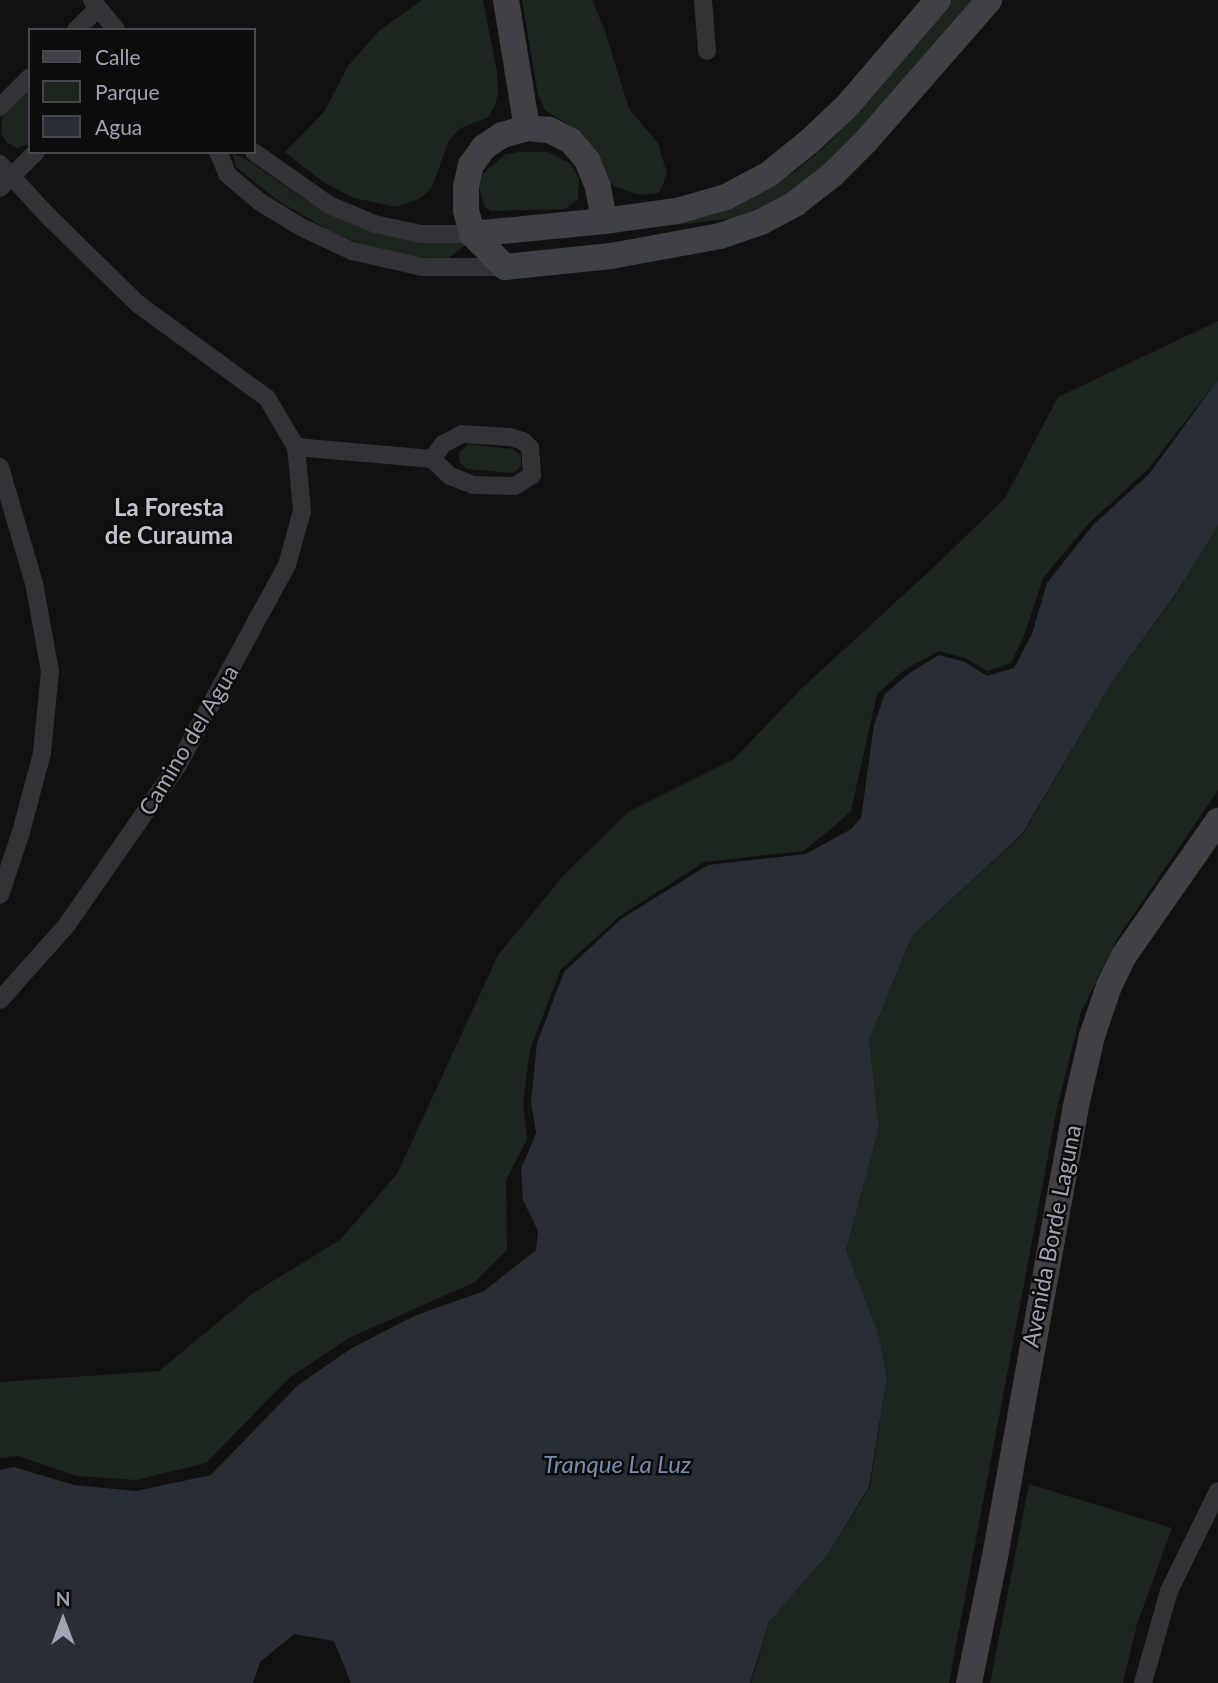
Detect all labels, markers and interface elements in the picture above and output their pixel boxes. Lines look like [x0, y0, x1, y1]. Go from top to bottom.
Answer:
legend [28, 28, 256, 154]
text: Calle [95, 44, 140, 69]
text: Parque [95, 79, 160, 104]
text: Agua [95, 114, 142, 139]
district label: La Foresta de Curauma [105, 493, 233, 549]
street label: Camino del Agua [132, 660, 244, 820]
street label: Avenida Borde Laguna [1016, 1123, 1086, 1349]
water label: Tranque La Luz [543, 1450, 691, 1478]
north arrow [28, 1585, 98, 1655]
text: N [56, 1587, 70, 1610]

